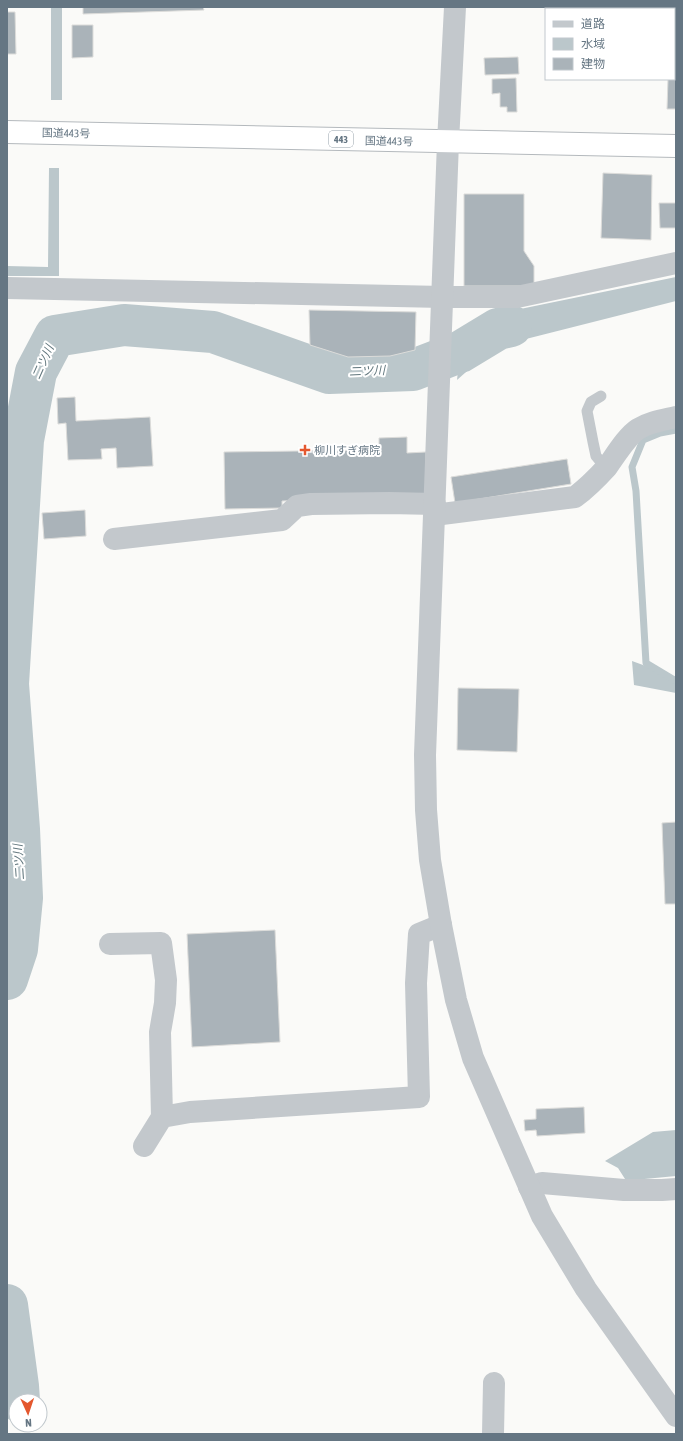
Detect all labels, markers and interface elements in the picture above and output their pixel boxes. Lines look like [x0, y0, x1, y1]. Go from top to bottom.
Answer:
legend [545, 8, 675, 80]
text: 道路 [581, 17, 605, 31]
text: 水域 [581, 37, 605, 51]
text: 建物 [581, 57, 605, 71]
street label: 国道443号 [42, 127, 90, 139]
road number: 443 [329, 131, 353, 147]
street label: 国道443号 [365, 135, 413, 147]
water label: 二ツ川 [29, 341, 58, 381]
water label: 二ツ川 [349, 363, 387, 379]
marker: 柳川すぎ病院 [299, 444, 311, 456]
place label: 柳川すぎ病院 [314, 444, 380, 456]
water label: 二ツ川 [11, 842, 27, 880]
north arrow [8, 1393, 48, 1433]
text: N [25, 1417, 32, 1429]

